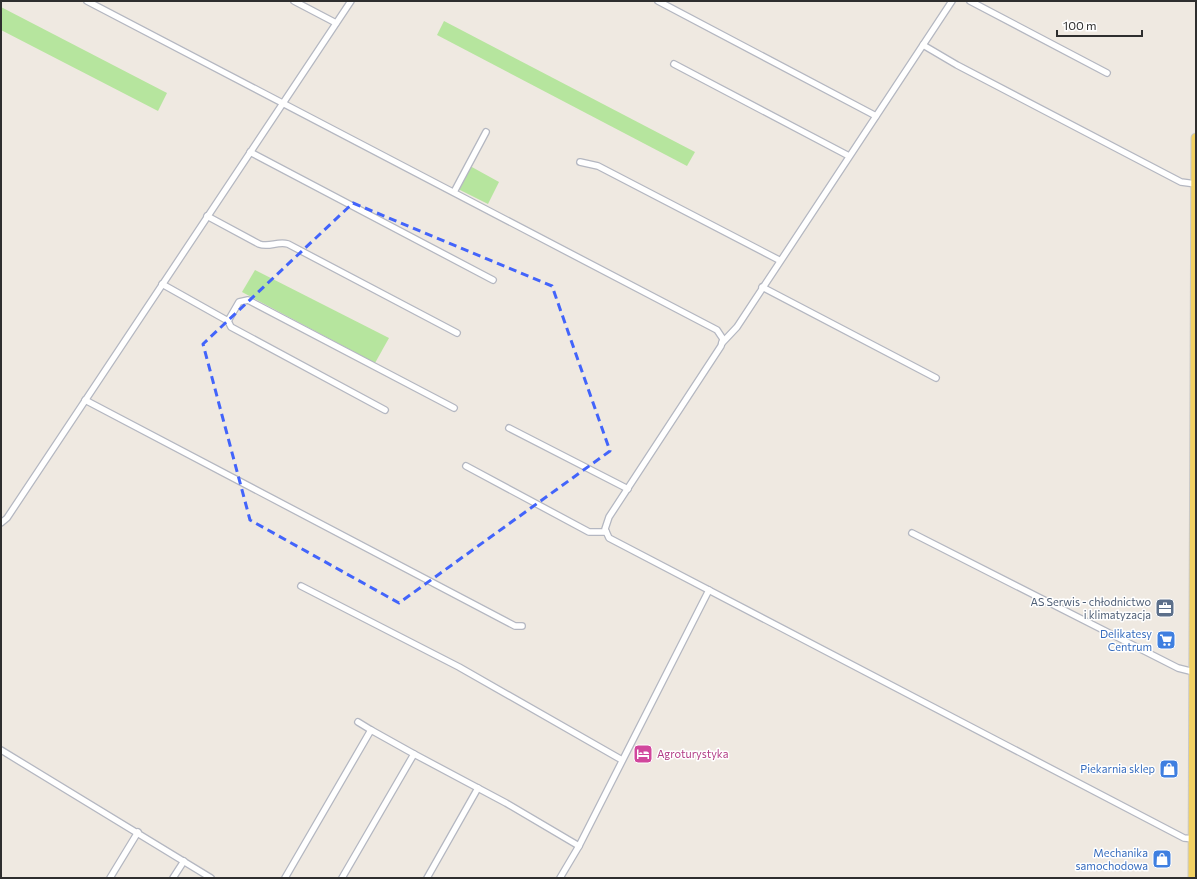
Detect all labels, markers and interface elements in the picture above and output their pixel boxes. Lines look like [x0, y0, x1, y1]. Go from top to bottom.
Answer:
scale bar [1057, 12, 1142, 38]
text: 100 m [1063, 18, 1097, 32]
place label: AS Serwis - chłodnictwo i klimatyzacja [1030, 595, 1151, 621]
office icon: AS Serwis - chłodnictwo i klimatyzacja [1154, 597, 1176, 619]
place label: Delikatesy Centrum [1100, 627, 1152, 653]
supermarket icon: Delikatesy Centrum [1155, 629, 1177, 651]
hotel icon: Agroturystyka [632, 743, 654, 765]
place label: Agroturystyka [657, 747, 729, 760]
shop icon: Piekarnia sklep [1158, 758, 1180, 780]
place label: Piekarnia sklep [1080, 762, 1155, 775]
place label: Mechanika samochodowa [1076, 846, 1148, 872]
shop icon: Mechanika samochodowa [1151, 848, 1173, 870]

